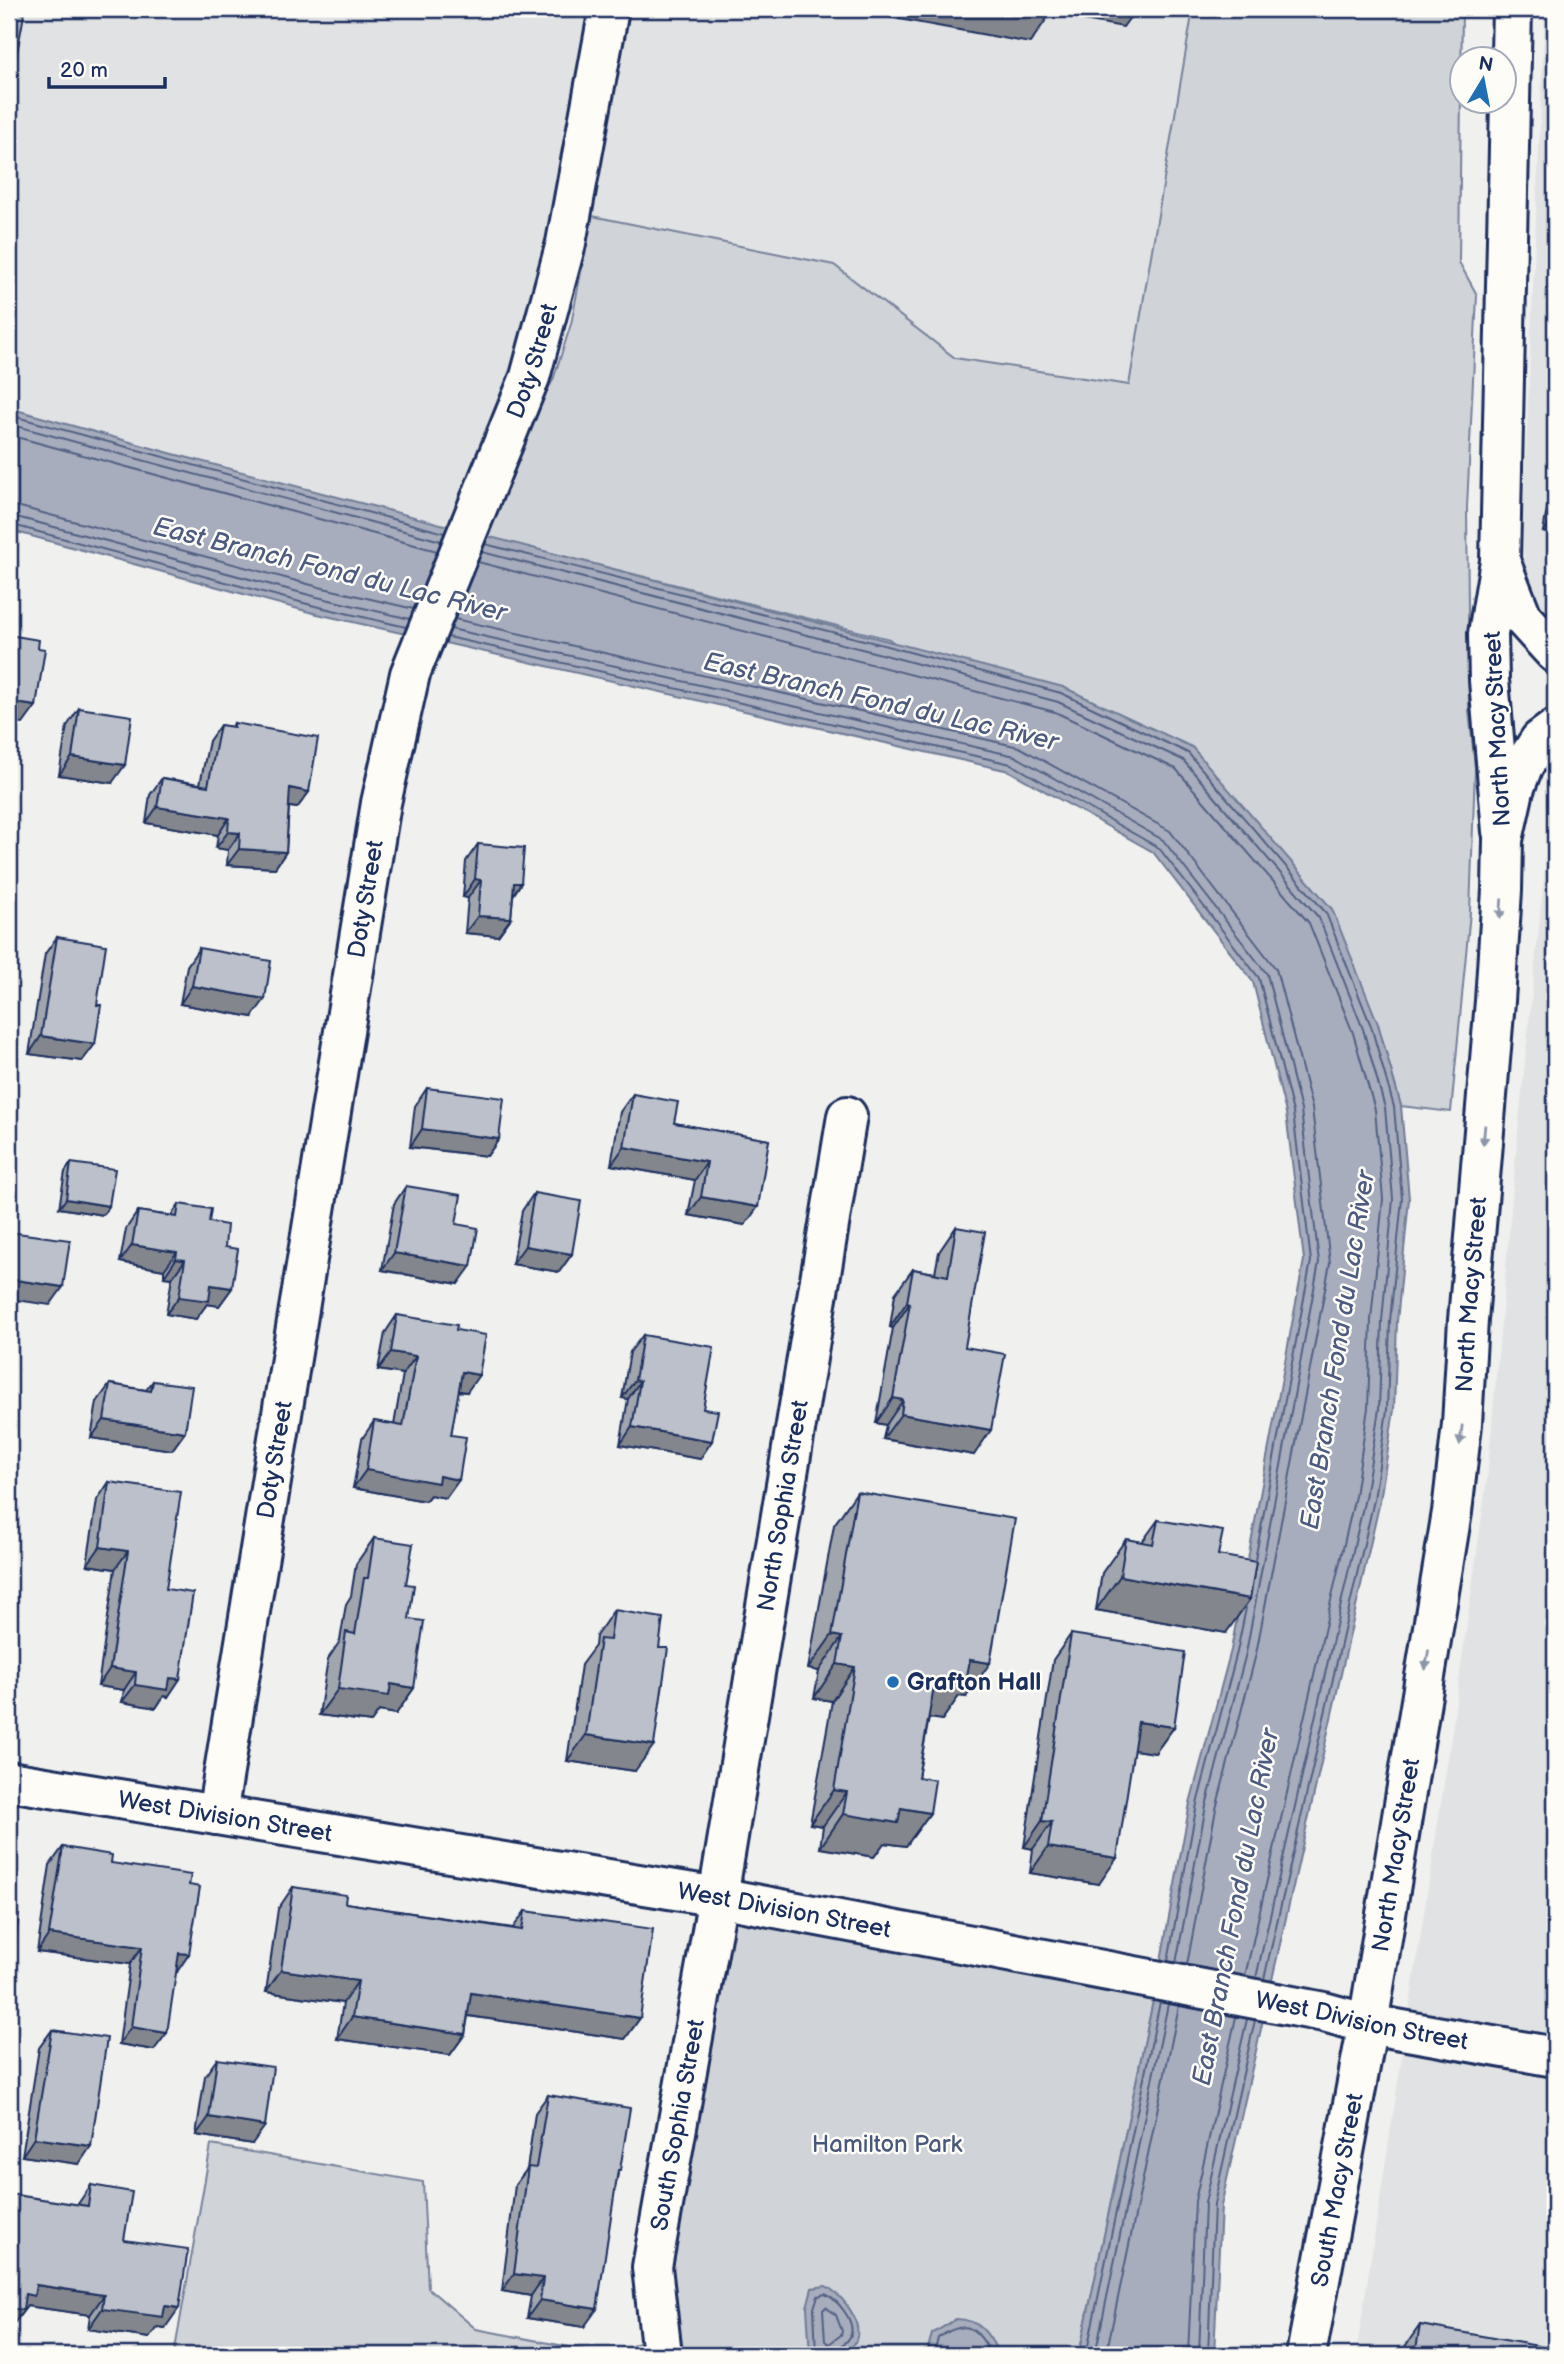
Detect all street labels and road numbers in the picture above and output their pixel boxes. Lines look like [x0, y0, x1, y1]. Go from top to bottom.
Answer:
street label: Doty Street [501, 300, 564, 423]
street label: North Macy Street [1478, 630, 1517, 828]
street label: Doty Street [342, 837, 390, 960]
street label: North Macy Street [1450, 1195, 1493, 1393]
street label: North Sophia Street [751, 1397, 815, 1614]
street label: Doty Street [251, 1398, 299, 1521]
street label: North Macy Street [1366, 1755, 1426, 1954]
street label: West Division Street [116, 1785, 335, 1849]
street label: West Division Street [675, 1877, 894, 1945]
street label: West Division Street [1253, 1985, 1471, 2057]
street label: South Sophia Street [645, 2016, 711, 2233]
street label: South Macy Street [1305, 2090, 1370, 2289]

